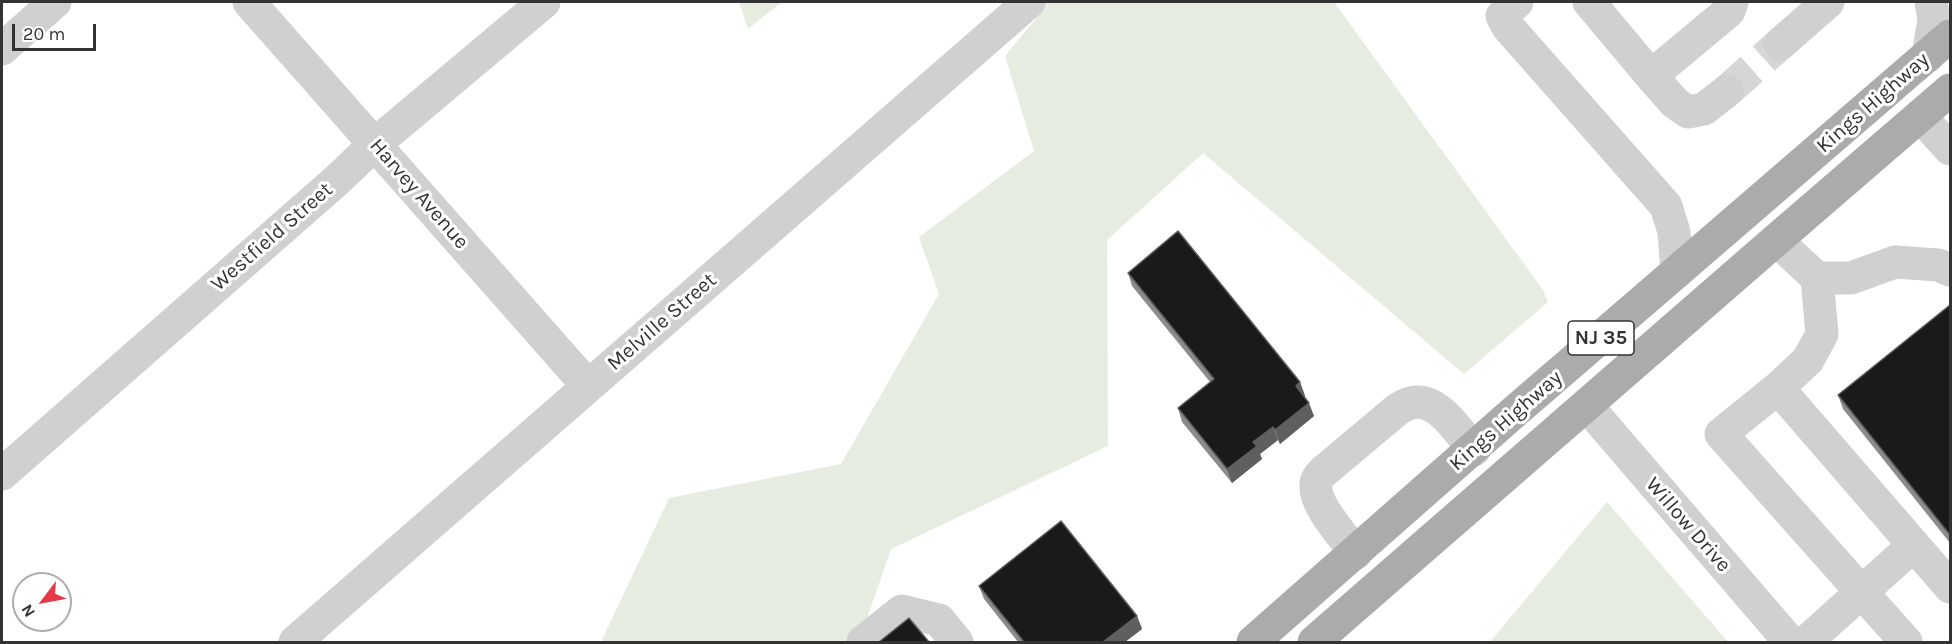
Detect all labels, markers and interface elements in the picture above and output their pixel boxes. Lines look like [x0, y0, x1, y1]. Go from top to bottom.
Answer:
scale bar [15, 12, 99, 50]
text: 20 m [23, 23, 65, 45]
street label: Kings Highway [1812, 47, 1934, 159]
street label: Harvey Avenue [364, 134, 474, 254]
street label: Westfield Street [206, 177, 338, 297]
street label: Melville Street [602, 268, 722, 376]
road number: NJ 35 [1568, 321, 1634, 355]
street label: Kings Highway [1445, 365, 1567, 477]
street label: Willow Drive [1640, 472, 1736, 578]
north arrow [12, 572, 72, 632]
text: N [17, 601, 39, 621]

